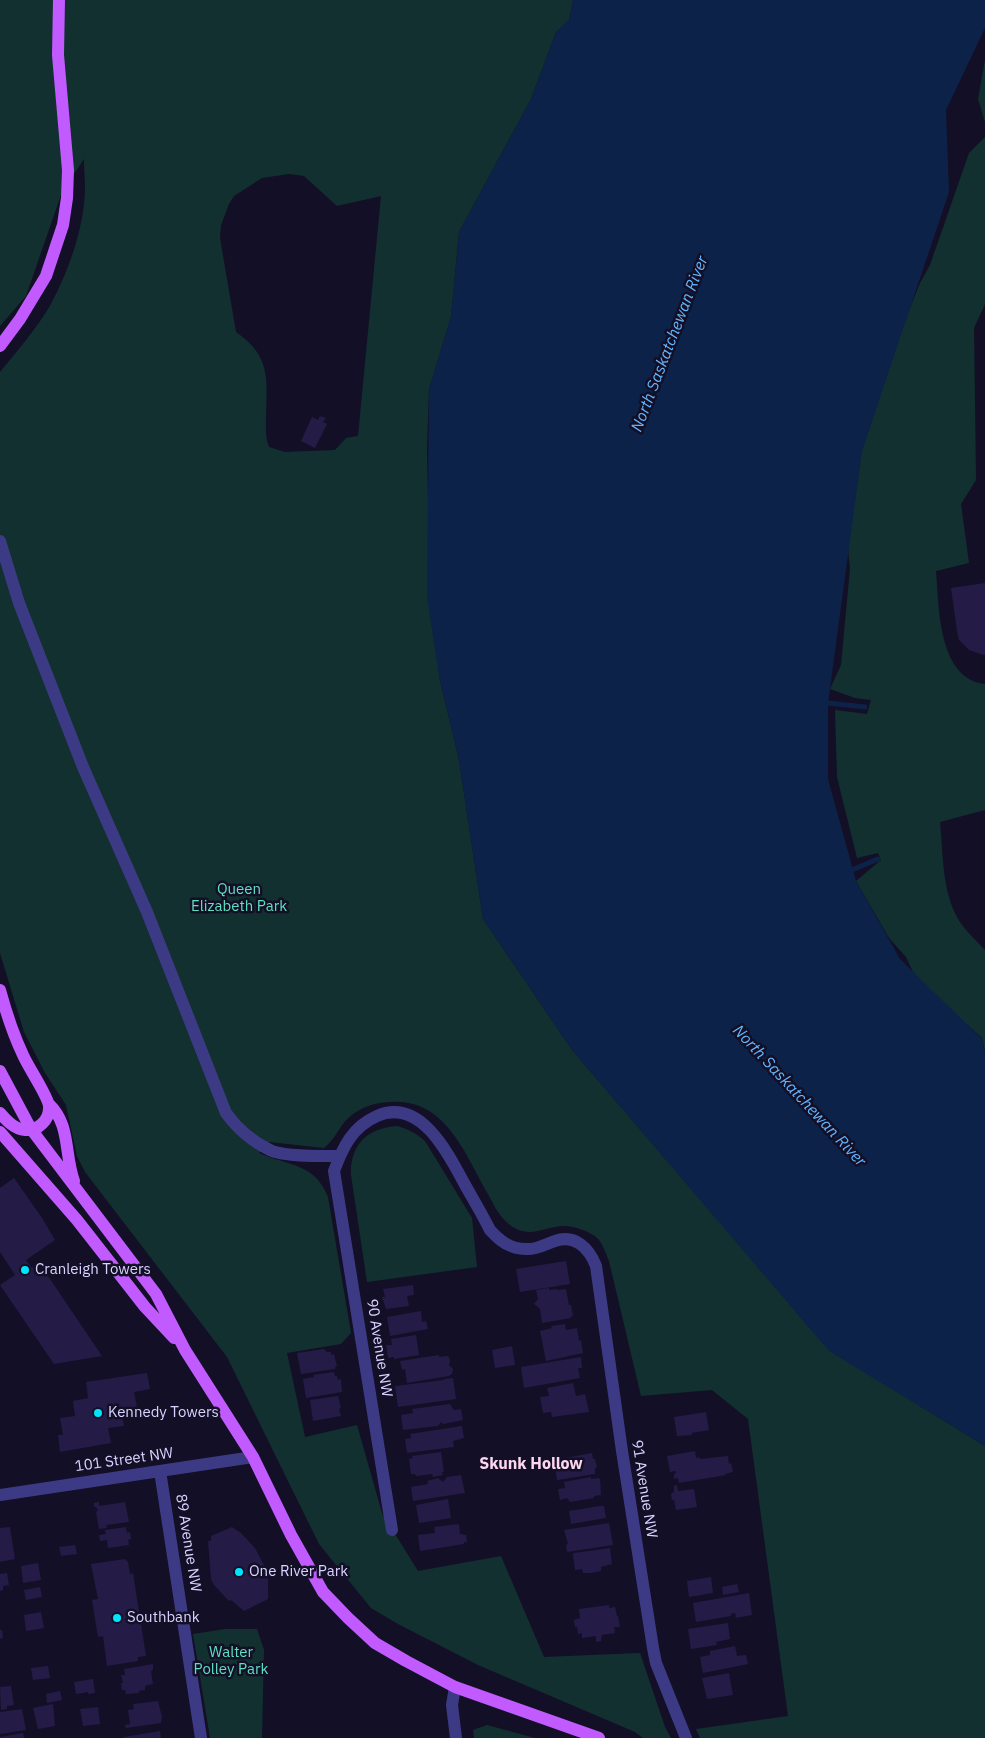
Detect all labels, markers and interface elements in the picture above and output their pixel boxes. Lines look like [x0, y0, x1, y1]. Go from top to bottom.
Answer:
water label: North Saskatchewan River [628, 253, 712, 435]
park label: Queen Elizabeth Park [191, 881, 287, 916]
water label: North Saskatchewan River [728, 1021, 870, 1171]
place label: Cranleigh Towers [35, 1261, 151, 1279]
marker: Cranleigh Towers [19, 1264, 31, 1276]
street label: 90 Avenue NW [362, 1298, 396, 1398]
place label: Kennedy Towers [108, 1404, 219, 1422]
marker: Kennedy Towers [92, 1407, 104, 1419]
street label: 91 Avenue NW [627, 1439, 661, 1539]
street label: 101 Street NW [74, 1444, 174, 1476]
district label: Skunk Hollow [479, 1454, 583, 1474]
street label: 89 Avenue NW [171, 1493, 205, 1593]
place label: One River Park [249, 1563, 348, 1581]
marker: One River Park [233, 1566, 245, 1578]
place label: Southbank [127, 1609, 200, 1627]
marker: Southbank [111, 1612, 123, 1624]
park label: Walter Polley Park [194, 1644, 268, 1679]

